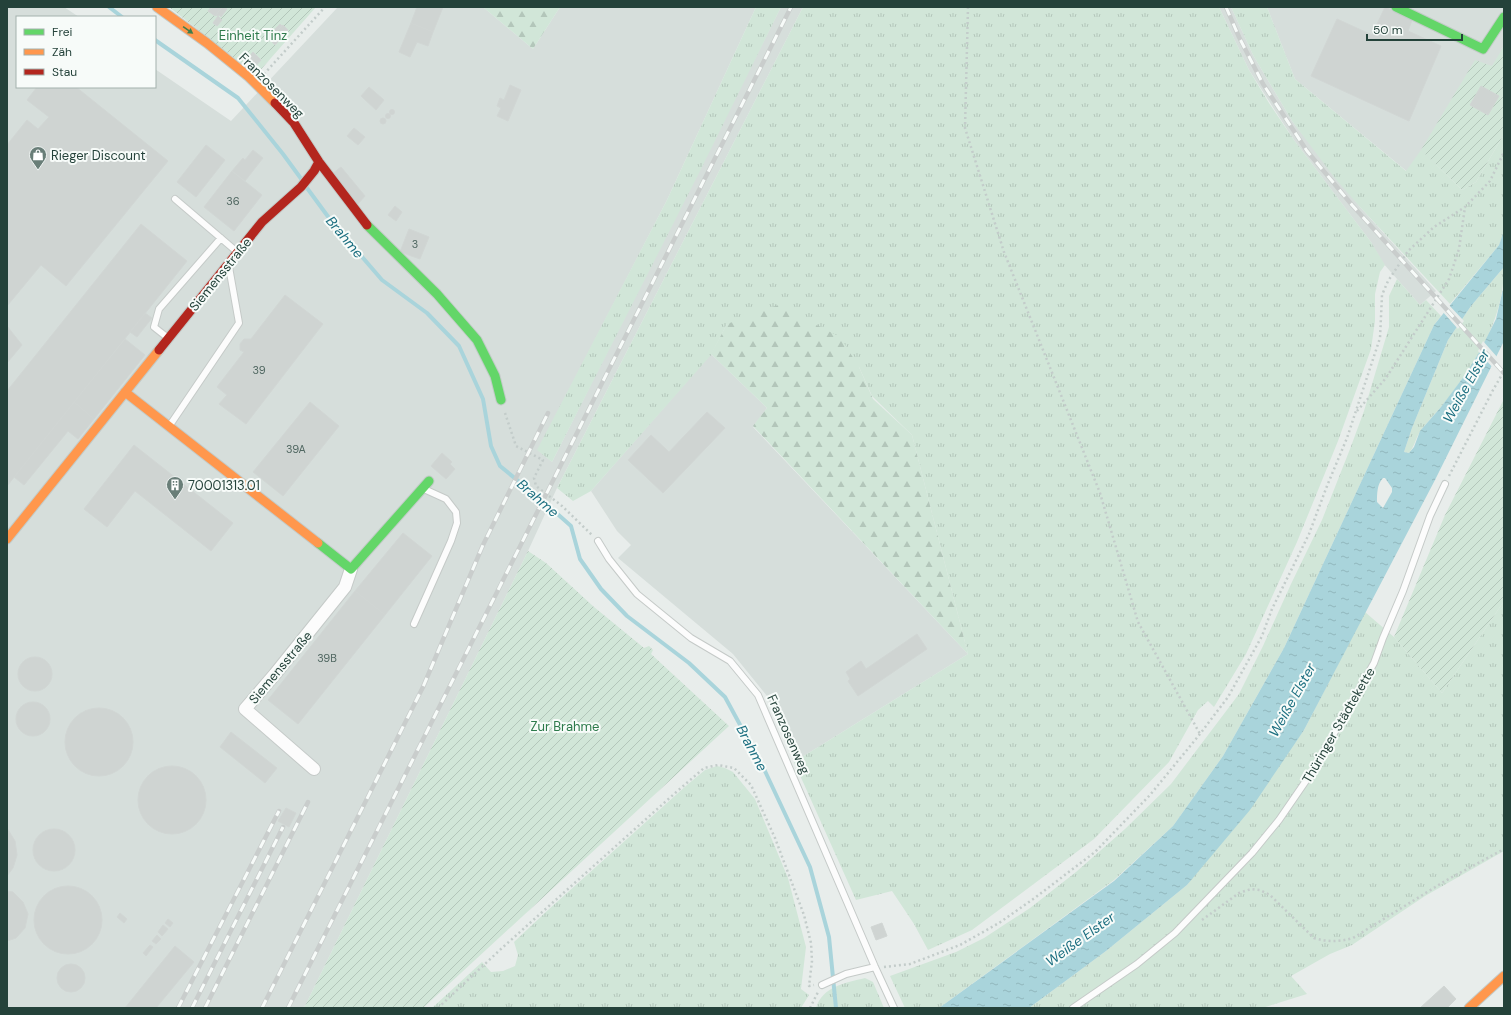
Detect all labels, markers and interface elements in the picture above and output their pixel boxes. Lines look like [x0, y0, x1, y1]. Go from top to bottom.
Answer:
legend [16, 16, 156, 88]
scale bar [1367, 16, 1462, 42]
text: 50 m [1373, 22, 1402, 38]
text: Frei [52, 24, 72, 40]
one-way arrow [183, 26, 194, 34]
park label: Einheit Tinz [219, 27, 287, 44]
text: Zäh [52, 44, 72, 60]
street label: Franzosenweg [235, 49, 308, 122]
text: Stau [52, 64, 77, 80]
shop icon: Rieger Discount [28, 145, 48, 170]
place label: Rieger Discount [51, 147, 146, 164]
house number: 36 [226, 194, 240, 208]
water label: Brahme [322, 212, 368, 262]
street label: Siemensstraße [185, 234, 255, 315]
house number: 3 [412, 237, 418, 251]
water label: Weiße Elster [1438, 345, 1494, 426]
house number: 39 [252, 363, 266, 377]
house number: 39A [286, 442, 306, 456]
building icon: 70001313.01 [165, 475, 185, 500]
water label: Brahme [513, 475, 563, 521]
place label: 70001313.01 [188, 477, 260, 494]
street label: Siemensstraße [245, 627, 316, 707]
house number: 39B [317, 651, 337, 665]
water label: Weiße Elster [1264, 659, 1320, 740]
street label: Thüringer Städtekette [1298, 664, 1379, 786]
street label: Franzosenweg [763, 692, 814, 777]
park label: Zur Brahme [531, 718, 599, 735]
water label: Brahme [732, 722, 772, 774]
water label: Weiße Elster [1042, 907, 1119, 970]

